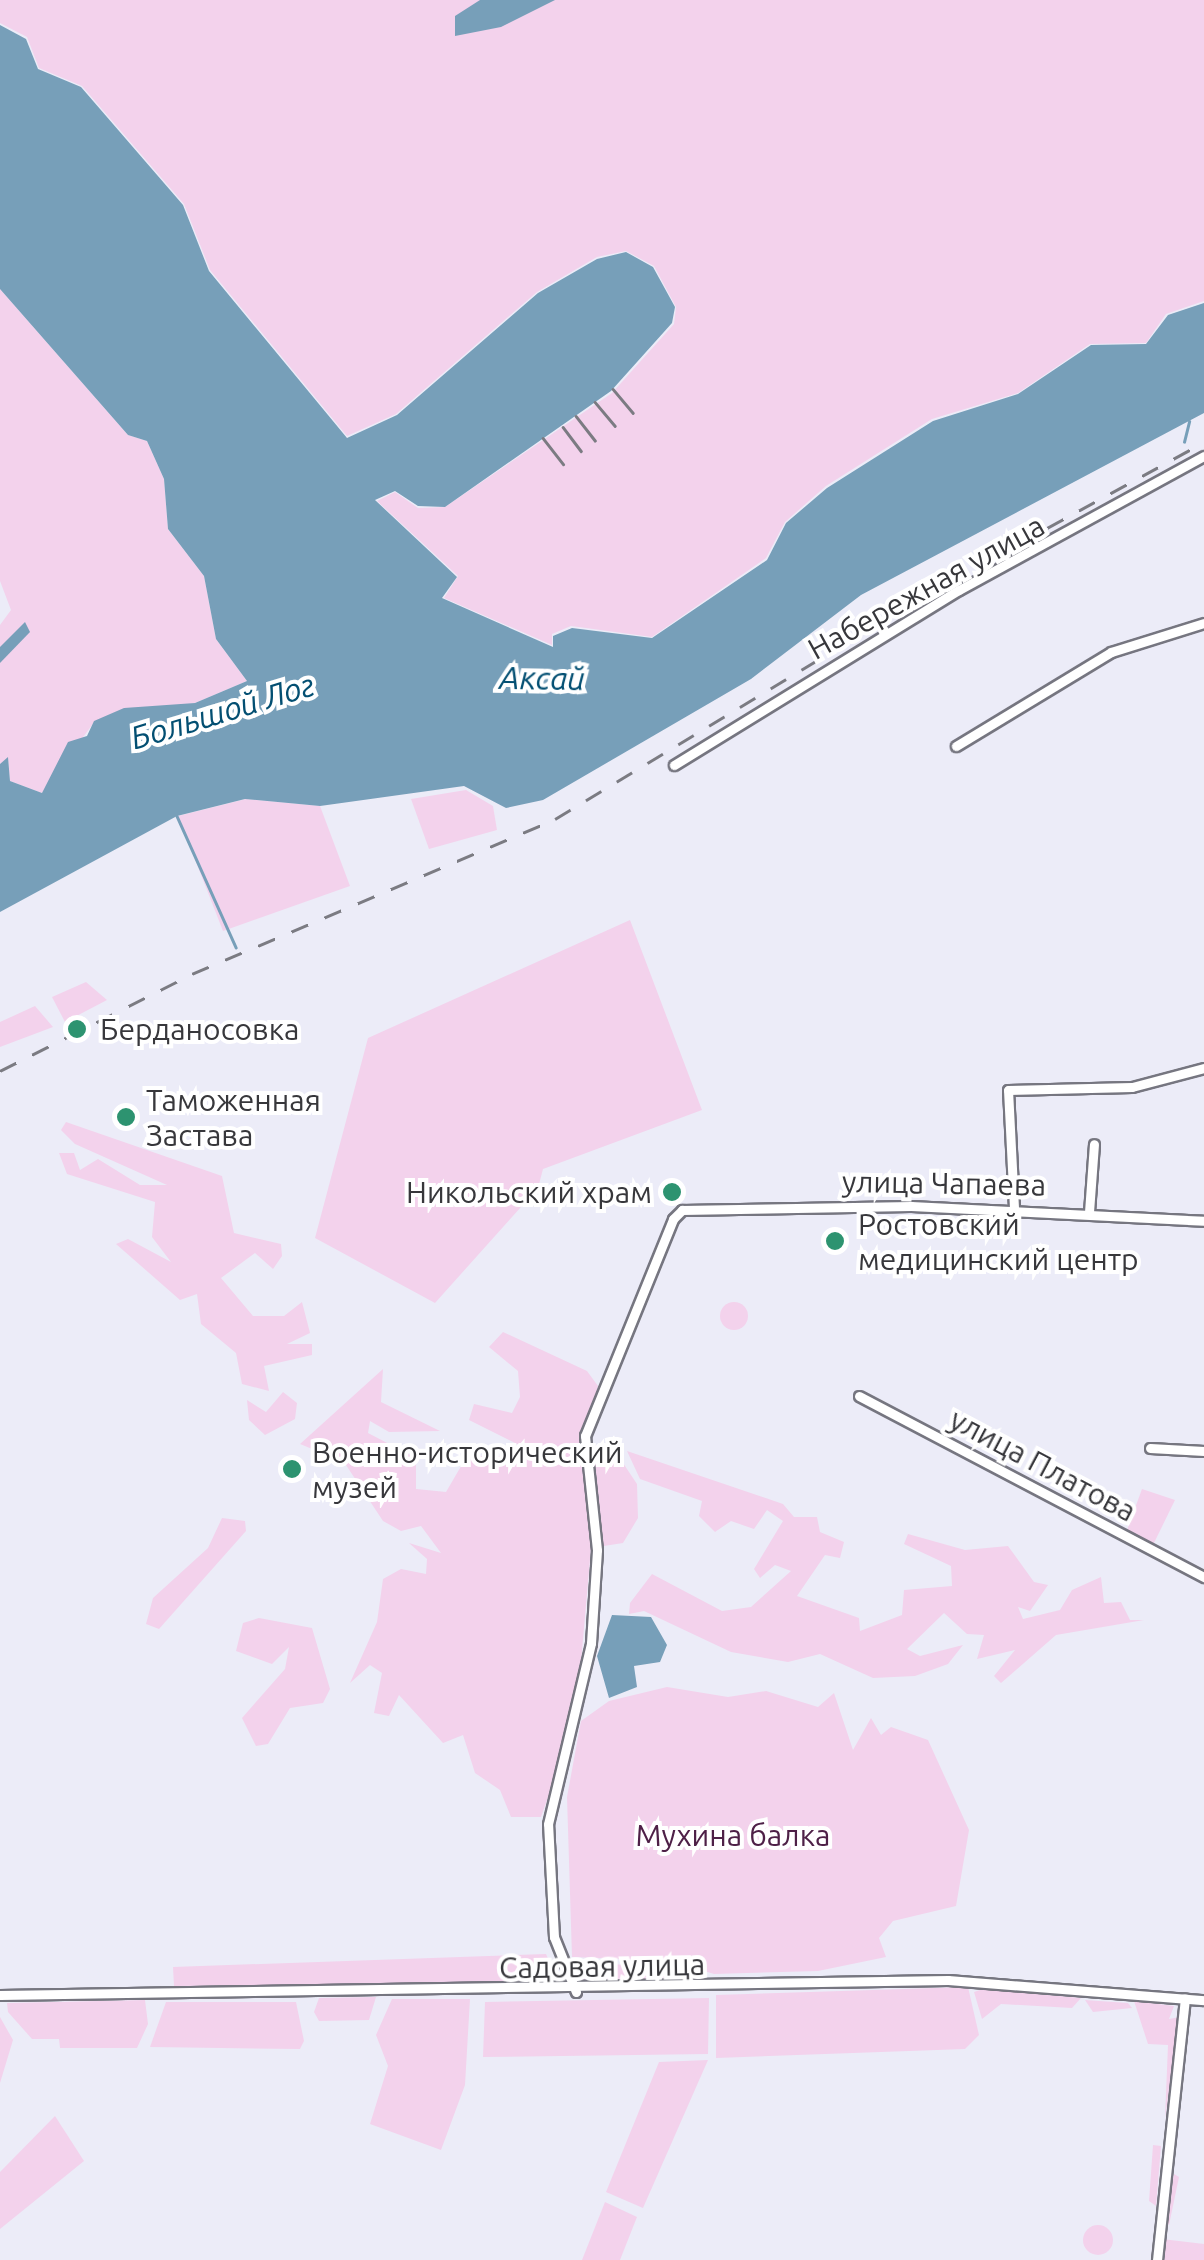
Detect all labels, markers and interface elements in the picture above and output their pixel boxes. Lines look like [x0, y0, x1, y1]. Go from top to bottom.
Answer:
street label: Набережная улица [801, 507, 1051, 667]
water label: Аксай [499, 658, 585, 698]
water label: Большой Лог [126, 665, 318, 757]
place label: Берданосовка [100, 1011, 299, 1047]
marker: Берданосовка [64, 1016, 90, 1042]
place label: Таможенная Застава [146, 1082, 321, 1152]
marker: Таможенная Застава [115, 1106, 137, 1128]
street label: улица Чапаева [842, 1163, 1046, 1203]
place label: Никольский храм [406, 1174, 652, 1210]
marker: Никольский храм [661, 1181, 683, 1203]
place label: Ростовский медицинский центр [858, 1206, 1139, 1276]
marker: Ростовский медицинский центр [822, 1228, 848, 1254]
street label: улица Платова [944, 1401, 1142, 1529]
place label: Военно-исторический музей [312, 1434, 622, 1504]
marker: Военно-исторический музей [281, 1458, 303, 1480]
park label: Мухина балка [635, 1817, 831, 1853]
street label: Садовая улица [499, 1946, 705, 1986]

